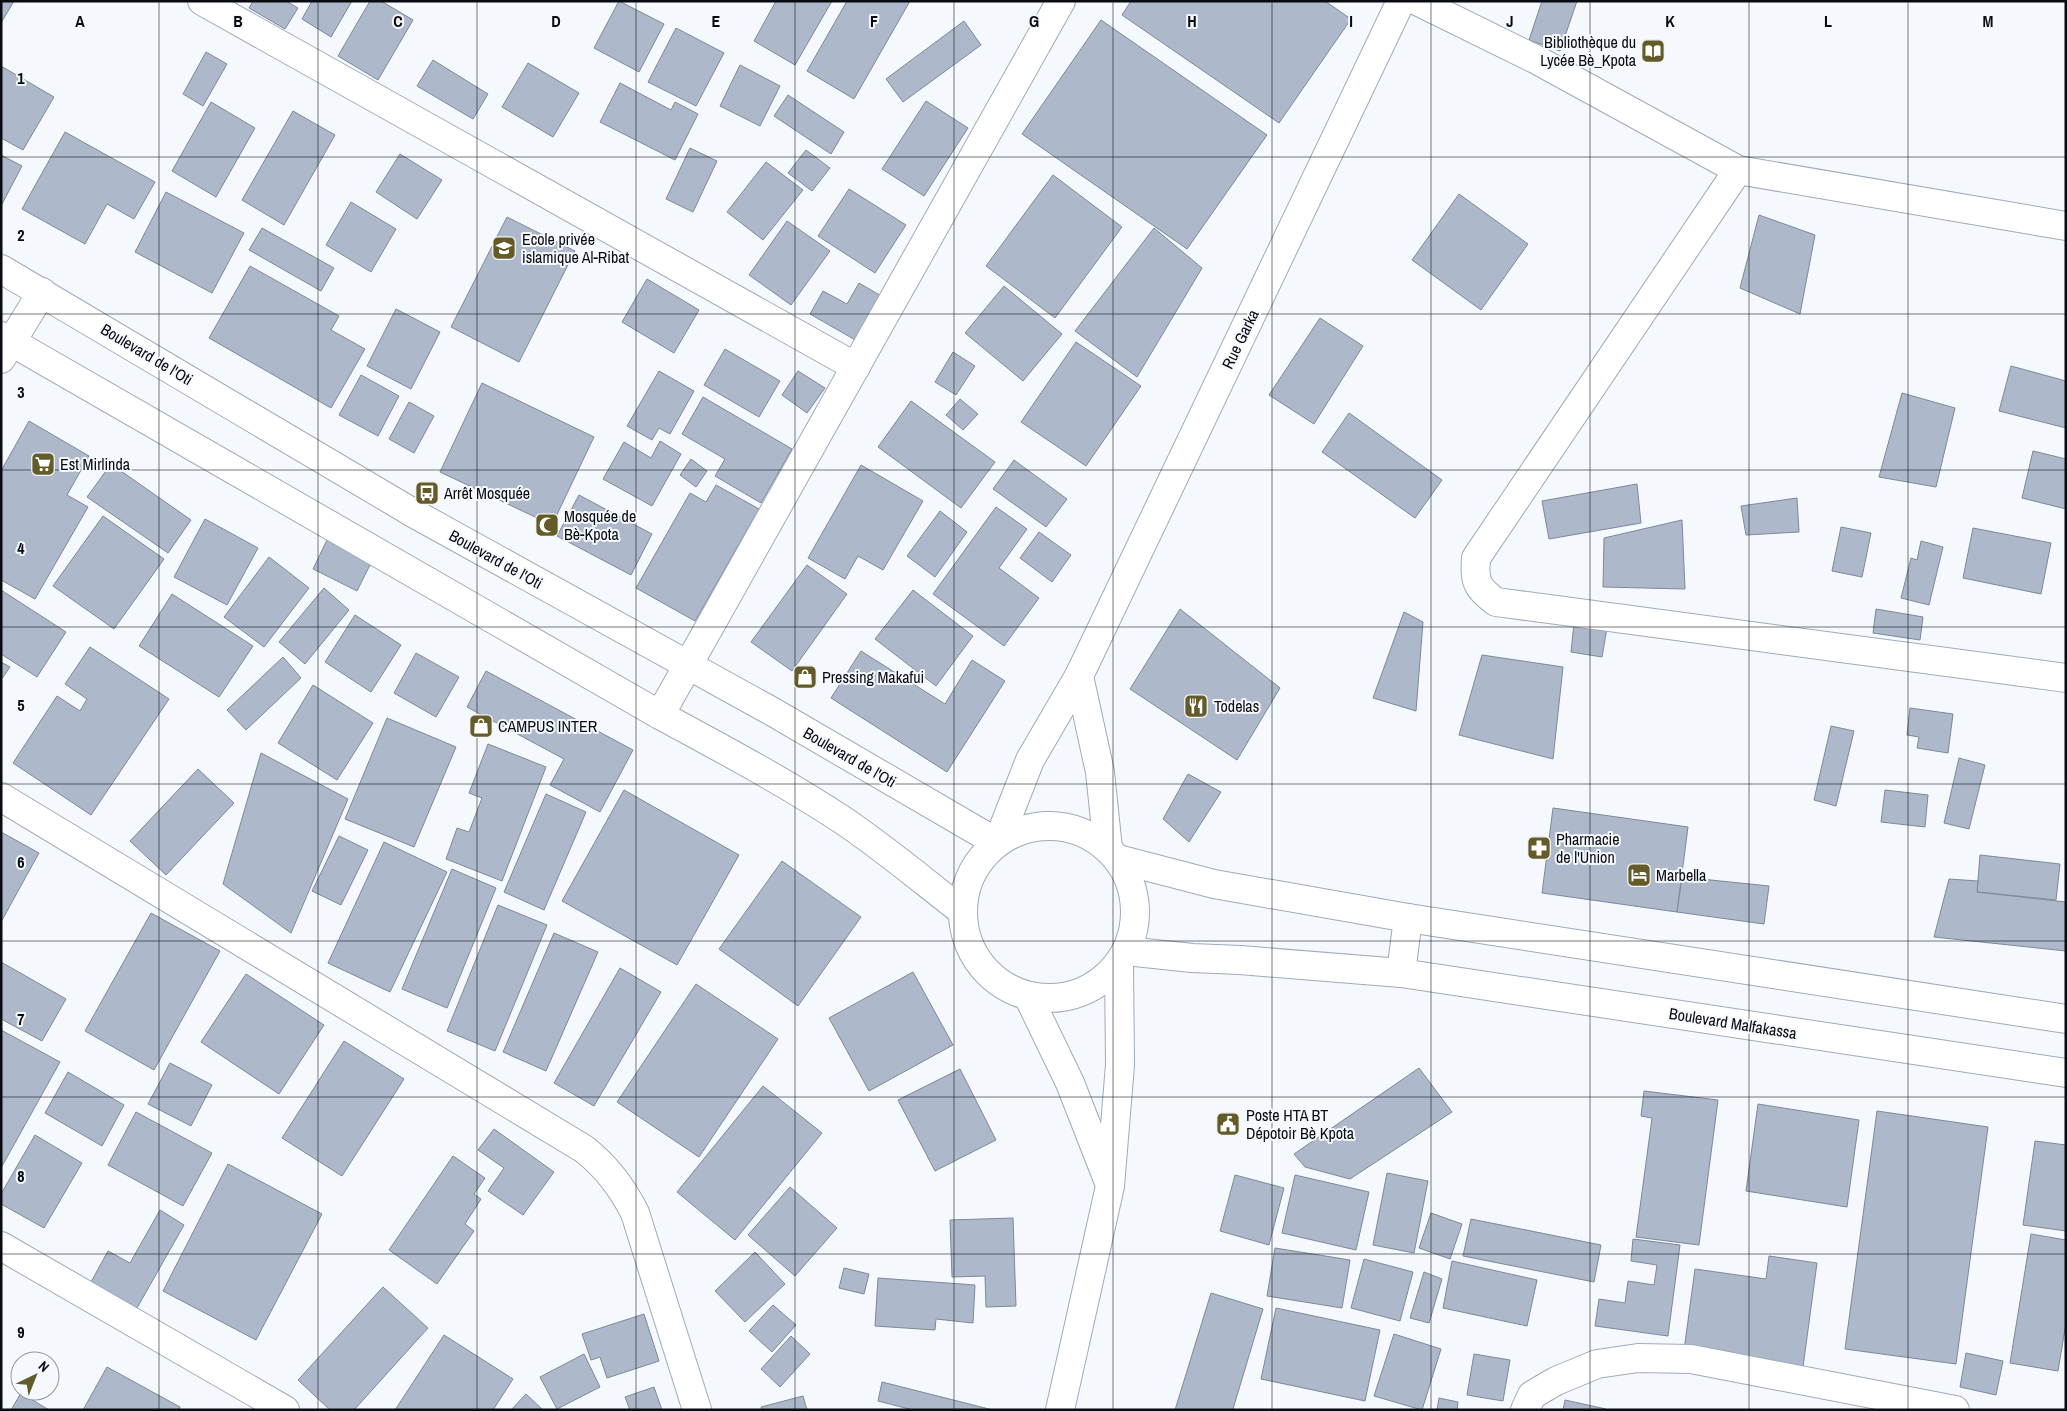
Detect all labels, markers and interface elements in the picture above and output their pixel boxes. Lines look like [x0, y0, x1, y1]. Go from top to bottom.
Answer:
text: A [75, 10, 85, 32]
text: B [233, 10, 243, 32]
text: C [393, 10, 403, 32]
text: D [551, 10, 561, 32]
text: E [712, 10, 721, 32]
text: F [870, 10, 878, 32]
text: G [1029, 10, 1039, 32]
text: H [1187, 10, 1197, 32]
text: I [1349, 10, 1353, 32]
text: J [1506, 10, 1514, 32]
text: K [1665, 10, 1675, 32]
text: L [1824, 10, 1832, 32]
text: M [1983, 10, 1994, 32]
place label: Bibliothèque du Lycée Bè_Kpota [1540, 31, 1637, 71]
library icon: Bibliothèque du Lycée Bè_Kpota [1640, 38, 1666, 64]
text: 1 [17, 67, 25, 89]
text: 2 [17, 224, 25, 246]
place label: Ecole privée islamique Al-Ribat [522, 228, 630, 268]
school or university icon: Ecole privée islamique Al-Ribat [491, 235, 517, 261]
street label: Rue Garka [1216, 305, 1264, 372]
street label: Boulevard de l'Oti [97, 318, 197, 390]
text: 3 [17, 381, 25, 403]
supermarket icon: Est Mirlinda [30, 451, 56, 477]
place label: Est Mirlinda [60, 453, 131, 475]
bus stop icon: Arrêt Mosquée [414, 480, 440, 506]
place label: Arrêt Mosquée [443, 482, 530, 504]
place label: Mosquée de Bè-Kpota [564, 505, 636, 545]
mosque icon: Mosquée de Bè-Kpota [534, 512, 560, 538]
street label: Boulevard de l'Oti [445, 524, 547, 594]
text: 4 [17, 537, 25, 559]
shop icon: Pressing Makafui [792, 664, 818, 690]
place label: Pressing Makafui [822, 666, 924, 688]
restaurant icon: Todelas [1183, 693, 1209, 719]
text: 5 [17, 694, 25, 716]
place label: Todelas [1214, 695, 1259, 717]
shop icon: CAMPUS INTER [468, 713, 494, 739]
place label: CAMPUS INTER [498, 715, 598, 737]
street label: Boulevard de l'Oti [800, 722, 900, 792]
place label: Pharmacie de l'Union [1556, 828, 1619, 868]
pharmacy icon: Pharmacie de l'Union [1526, 835, 1552, 861]
text: 6 [17, 851, 25, 873]
hotel icon: Marbella [1626, 862, 1652, 888]
place label: Marbella [1656, 864, 1707, 886]
street label: Boulevard Malfakassa [1668, 1002, 1799, 1044]
text: 7 [17, 1008, 25, 1030]
place label: Poste HTA BT Dépotoir Bè Kpota [1246, 1104, 1355, 1144]
public building icon: Poste HTA BT Dépotoir Bè Kpota [1215, 1111, 1241, 1137]
text: 8 [17, 1165, 25, 1187]
text: 9 [17, 1321, 25, 1343]
north arrow [10, 1351, 60, 1401]
text: N [35, 1357, 53, 1376]

